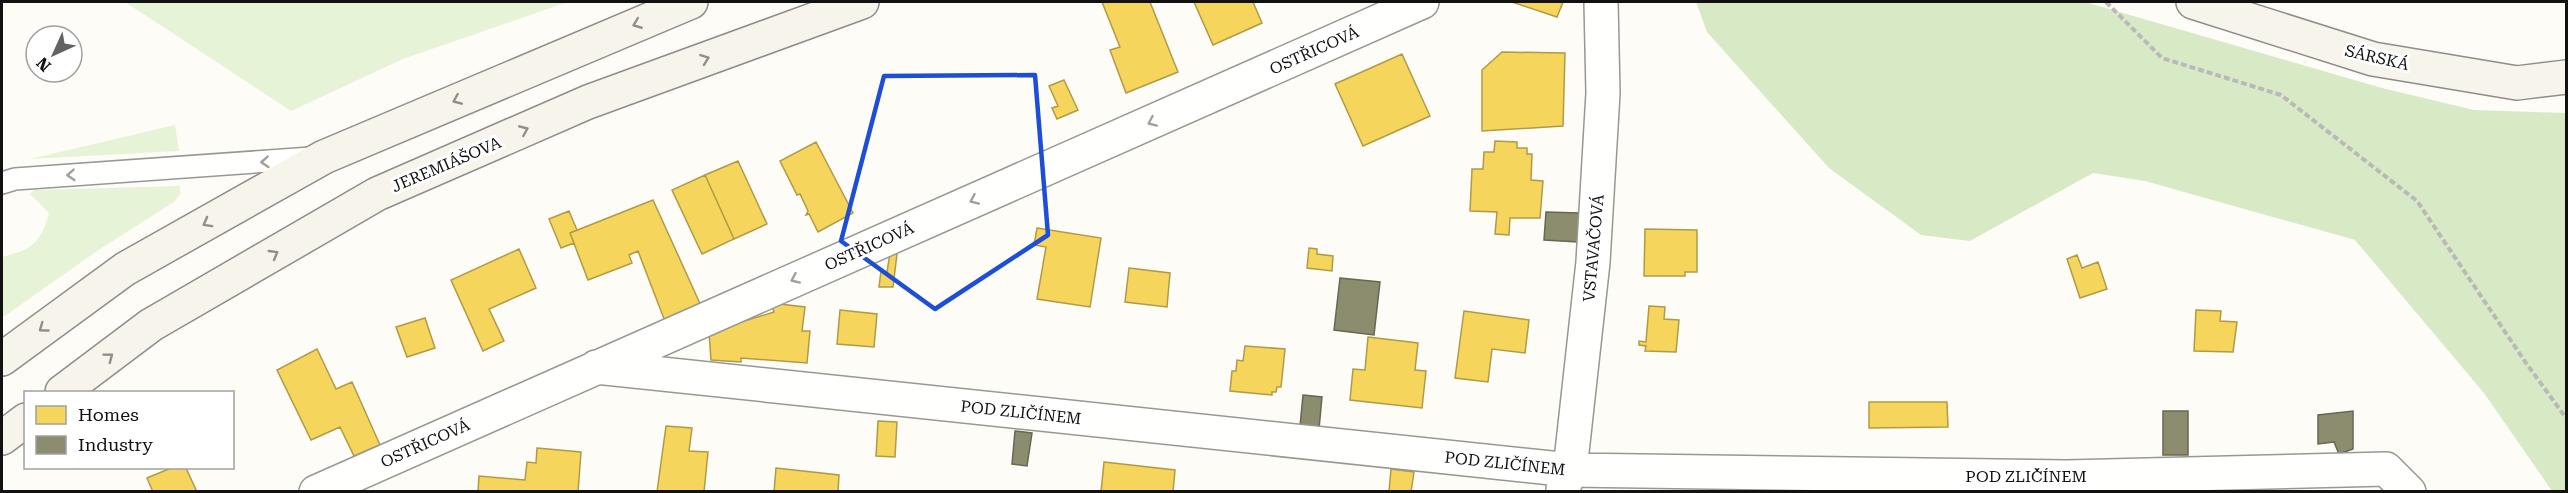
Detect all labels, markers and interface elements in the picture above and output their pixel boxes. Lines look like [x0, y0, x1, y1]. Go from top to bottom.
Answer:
one-way arrow [632, 17, 643, 29]
street label: OSTŘICOVÁ [1267, 22, 1362, 79]
north arrow [24, 24, 84, 84]
street label: SÁRSKÁ [2343, 41, 2412, 74]
text: N [33, 53, 55, 75]
one-way arrow [699, 54, 710, 67]
one-way arrow [452, 93, 463, 105]
one-way arrow [1147, 114, 1158, 126]
one-way arrow [517, 125, 528, 137]
street label: JEREMIÁŠOVA [389, 133, 505, 196]
one-way arrow [261, 155, 270, 168]
one-way arrow [66, 169, 75, 182]
one-way arrow [969, 193, 980, 205]
street label: VSTAVAČOVÁ [1579, 193, 1608, 302]
one-way arrow [203, 216, 213, 227]
street label: OSTŘICOVÁ [822, 218, 917, 275]
one-way arrow [268, 250, 278, 261]
one-way arrow [790, 272, 801, 284]
one-way arrow [39, 321, 50, 332]
one-way arrow [102, 354, 113, 365]
legend [24, 391, 234, 469]
street label: POD ZLIČÍNEM [960, 397, 1082, 428]
text: Homes [78, 404, 139, 425]
street label: OSTŘICOVÁ [378, 415, 473, 472]
text: Industry [78, 434, 153, 455]
street label: POD ZLIČÍNEM [1444, 448, 1566, 479]
street label: POD ZLIČÍNEM [1965, 467, 2087, 486]

